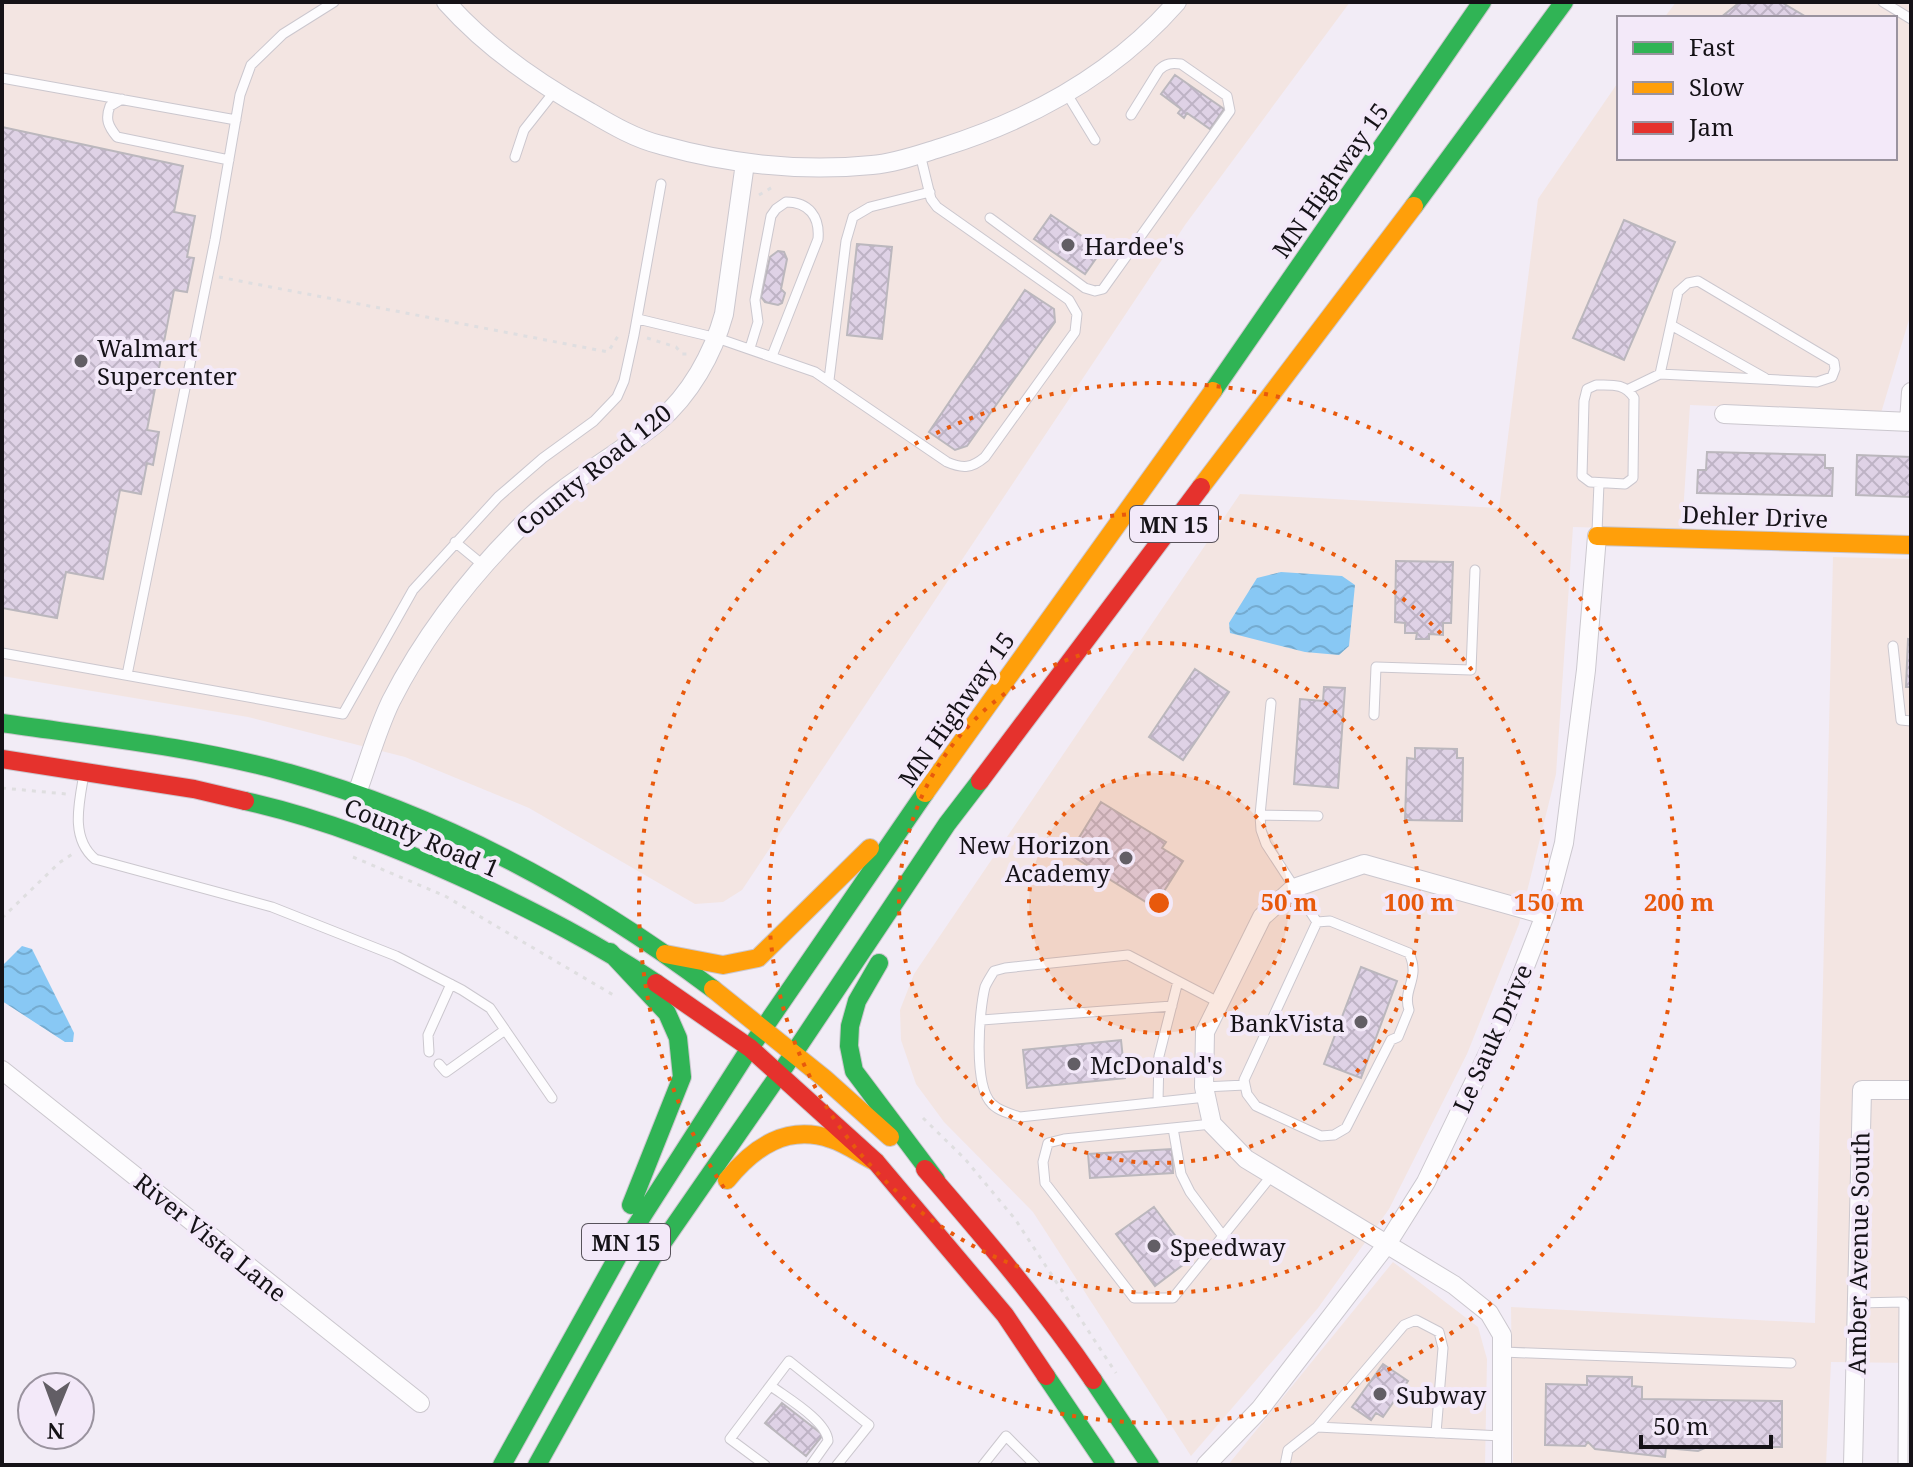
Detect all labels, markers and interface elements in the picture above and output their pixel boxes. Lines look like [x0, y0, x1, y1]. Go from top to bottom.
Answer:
legend [1617, 16, 1897, 160]
text: Fast [1689, 30, 1735, 63]
text: Slow [1689, 70, 1744, 103]
street label: MN Highway 15 [1264, 96, 1396, 264]
text: Jam [1688, 110, 1734, 143]
place label: Hardee's [1084, 229, 1184, 262]
marker: Hardee's [1059, 236, 1077, 254]
place label: Walmart Supercenter [97, 331, 237, 392]
marker: Walmart Supercenter [72, 352, 90, 370]
street label: County Road 120 [508, 396, 678, 542]
street label: Dehler Drive [1681, 497, 1829, 535]
road number: MN 15 [1130, 506, 1218, 542]
street label: MN Highway 15 [890, 625, 1022, 793]
street label: County Road 1 [340, 790, 504, 884]
place label: New Horizon Academy [958, 828, 1110, 889]
marker: New Horizon Academy [1117, 849, 1135, 867]
text: 50 m [1260, 885, 1318, 918]
text: 100 m [1384, 885, 1455, 918]
text: 150 m [1514, 885, 1585, 918]
text: 200 m [1644, 885, 1715, 918]
centre of rings [1145, 889, 1173, 917]
street label: Le Sauk Drive [1445, 959, 1539, 1117]
place label: BankVista [1230, 1006, 1345, 1039]
marker: BankVista [1352, 1013, 1370, 1031]
place label: McDonald's [1090, 1048, 1223, 1081]
marker: McDonald's [1065, 1055, 1083, 1073]
street label: Amber Avenue South [1839, 1131, 1877, 1375]
street label: River Vista Lane [128, 1165, 294, 1309]
road number: MN 15 [582, 1224, 670, 1260]
place label: Speedway [1170, 1230, 1286, 1263]
marker: Speedway [1145, 1237, 1163, 1255]
north arrow [16, 1371, 96, 1451]
place label: Subway [1396, 1378, 1487, 1411]
marker: Subway [1371, 1385, 1389, 1403]
scale bar [1641, 1399, 1771, 1449]
text: 50 m [1653, 1409, 1709, 1442]
text: N [47, 1417, 65, 1447]

